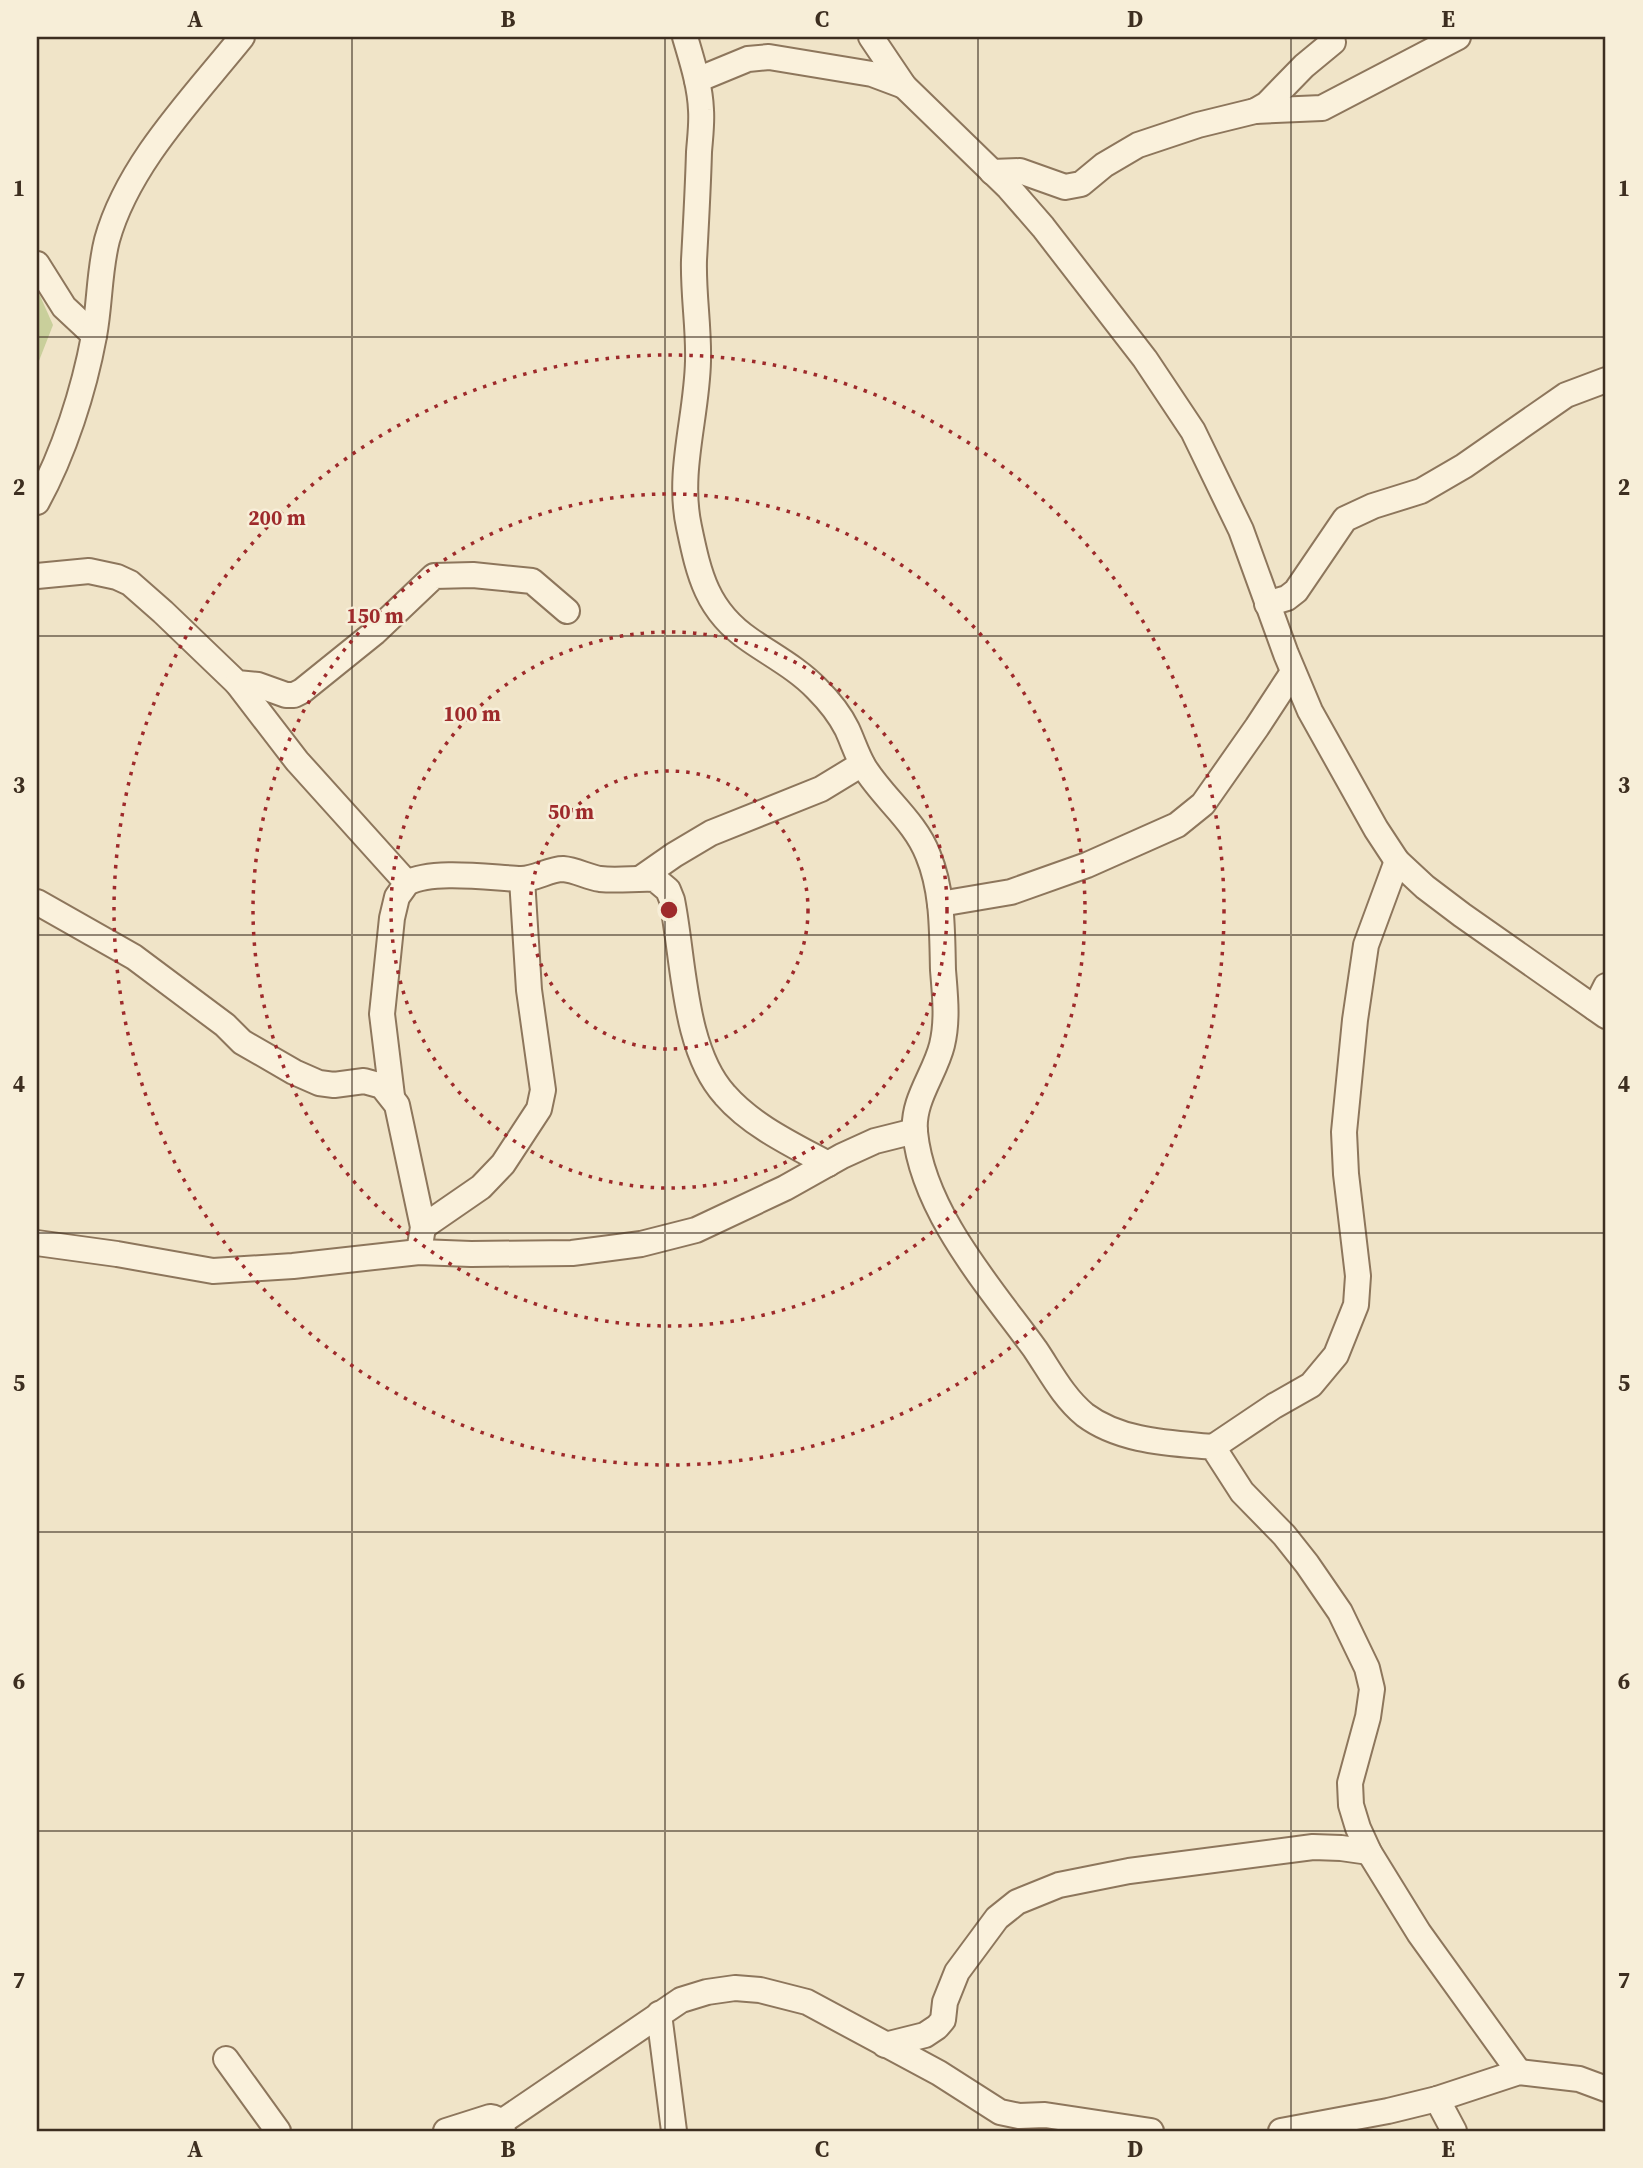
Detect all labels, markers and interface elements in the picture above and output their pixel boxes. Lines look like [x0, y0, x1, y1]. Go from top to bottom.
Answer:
text: A [187, 3, 203, 35]
text: B [501, 3, 516, 35]
text: C [815, 3, 829, 35]
text: D [1127, 3, 1143, 35]
text: E [1441, 3, 1455, 35]
text: 1 [13, 172, 25, 204]
text: 1 [1618, 172, 1630, 204]
text: 2 [13, 471, 25, 503]
text: 2 [1618, 471, 1630, 503]
text: 200 m [248, 503, 306, 532]
text: 150 m [346, 601, 404, 630]
text: 100 m [443, 699, 501, 728]
text: 3 [13, 769, 25, 801]
text: 3 [1618, 769, 1630, 801]
text: 50 m [548, 797, 594, 826]
centre of rings [657, 898, 681, 922]
text: 4 [13, 1068, 25, 1100]
text: 4 [1618, 1068, 1630, 1100]
text: 5 [13, 1367, 25, 1399]
text: 5 [1618, 1367, 1630, 1399]
text: 6 [13, 1665, 25, 1697]
text: 6 [1618, 1665, 1630, 1697]
text: 7 [13, 1964, 25, 1996]
text: 7 [1618, 1964, 1630, 1996]
text: A [187, 2133, 203, 2165]
text: B [501, 2133, 516, 2165]
text: C [815, 2133, 829, 2165]
text: D [1127, 2133, 1143, 2165]
text: E [1441, 2133, 1455, 2165]

